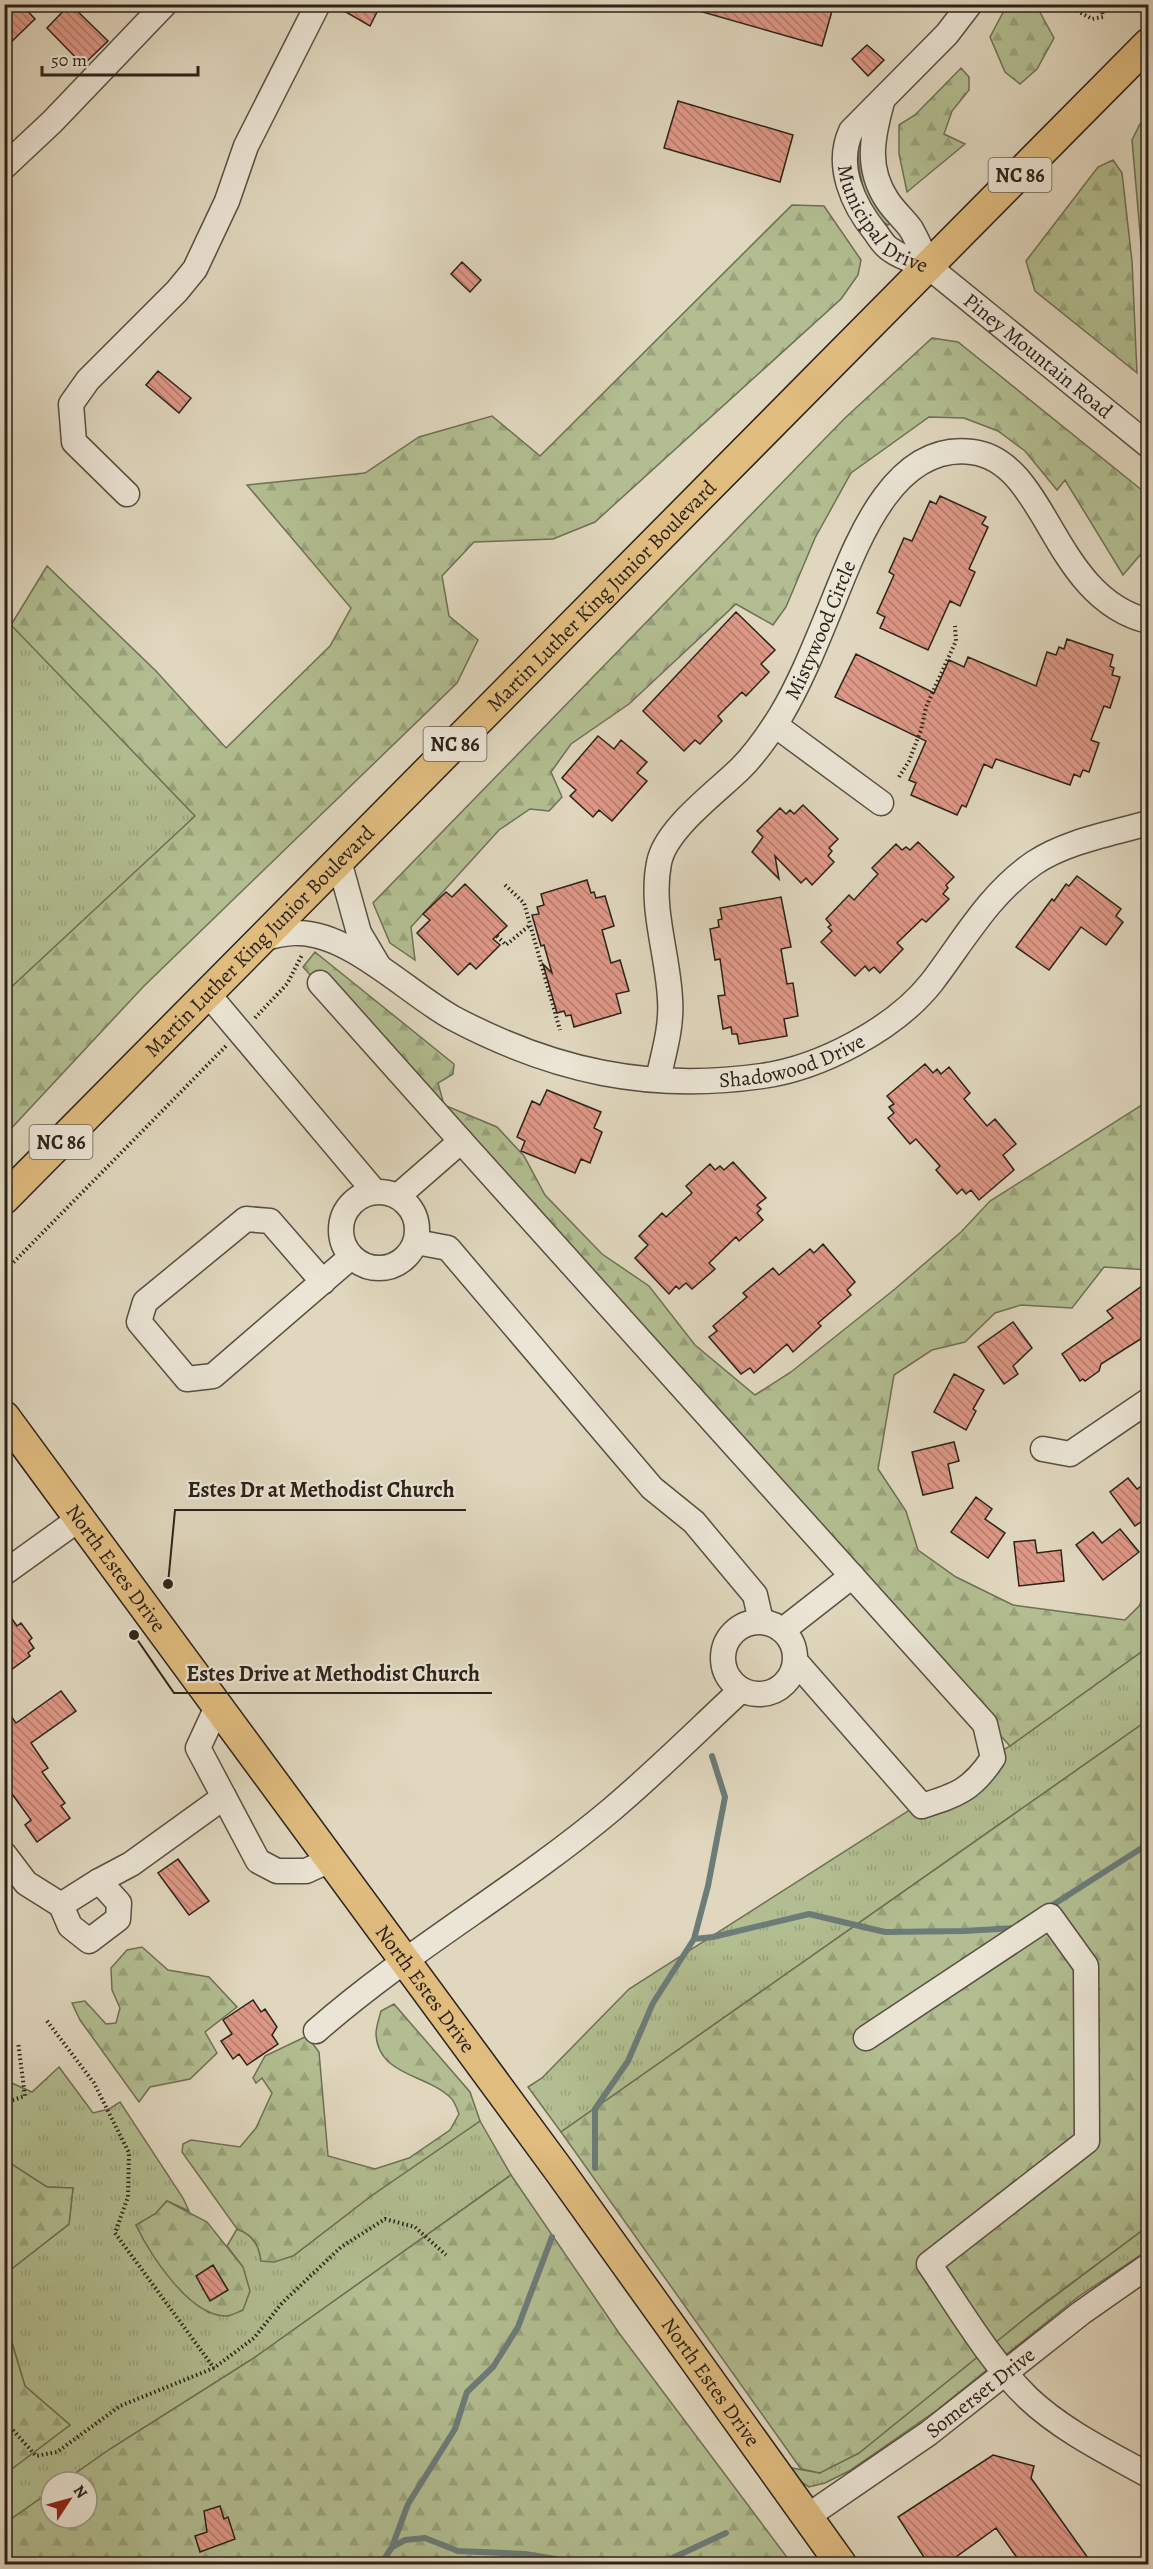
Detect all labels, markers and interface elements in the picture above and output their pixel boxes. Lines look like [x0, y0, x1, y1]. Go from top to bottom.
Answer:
scale bar [42, 39, 198, 77]
text: 50 m [51, 48, 87, 72]
road number: NC 86 [988, 158, 1052, 192]
street label: Municipal Drive [831, 162, 932, 279]
street label: Piney Mountain Road [958, 287, 1119, 425]
street label: Martin Luther King Junior Boulevard [480, 473, 723, 718]
street label: Mistywood Circle [778, 556, 862, 704]
road number: NC 86 [424, 727, 486, 761]
street label: Martin Luther King Junior Boulevard [138, 819, 381, 1063]
street label: Shadowood Drive [718, 1027, 870, 1094]
road number: NC 86 [29, 1125, 92, 1159]
callout: Estes Dr at Methodist Church [175, 1470, 466, 1510]
text: Estes Dr at Methodist Church [187, 1475, 455, 1505]
street label: North Estes Drive [60, 1498, 173, 1638]
callout: Estes Drive at Methodist Church [174, 1653, 492, 1693]
text: Estes Drive at Methodist Church [186, 1659, 480, 1689]
street label: North Estes Drive [369, 1919, 482, 2058]
street label: North Estes Drive [655, 2312, 767, 2452]
street label: Somerset Drive [920, 2341, 1041, 2445]
north arrow [39, 2470, 99, 2530]
text: N [68, 2481, 93, 2503]

